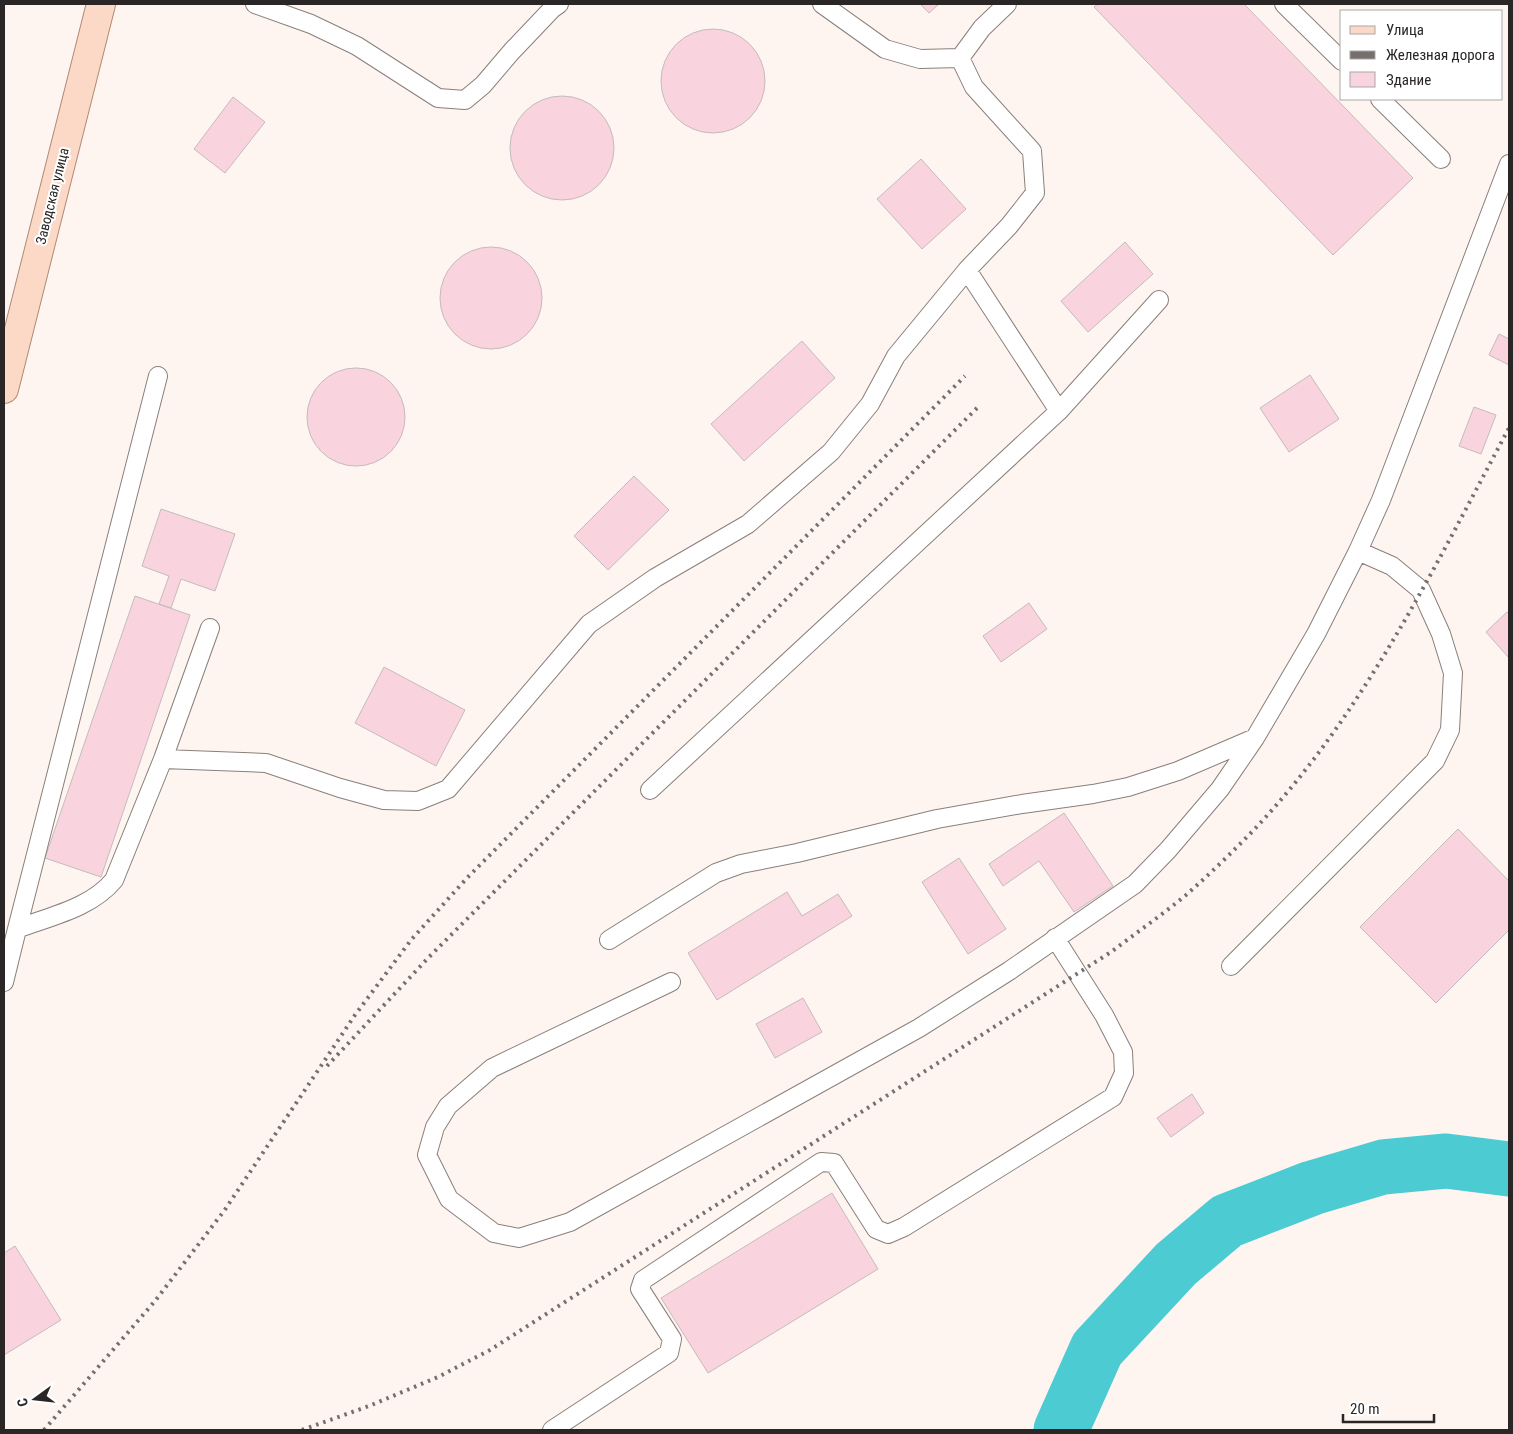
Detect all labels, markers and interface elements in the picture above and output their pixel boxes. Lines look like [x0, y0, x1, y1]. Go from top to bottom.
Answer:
legend [1340, 10, 1503, 100]
text: Улица [1386, 21, 1424, 39]
text: Железная дорога [1386, 46, 1495, 64]
text: Здание [1386, 71, 1431, 89]
street label: Заводская улица [32, 146, 72, 246]
north arrow [10, 1374, 60, 1424]
scale bar [1343, 1392, 1434, 1424]
text: С [14, 1396, 31, 1408]
text: 20 m [1350, 1400, 1380, 1418]

